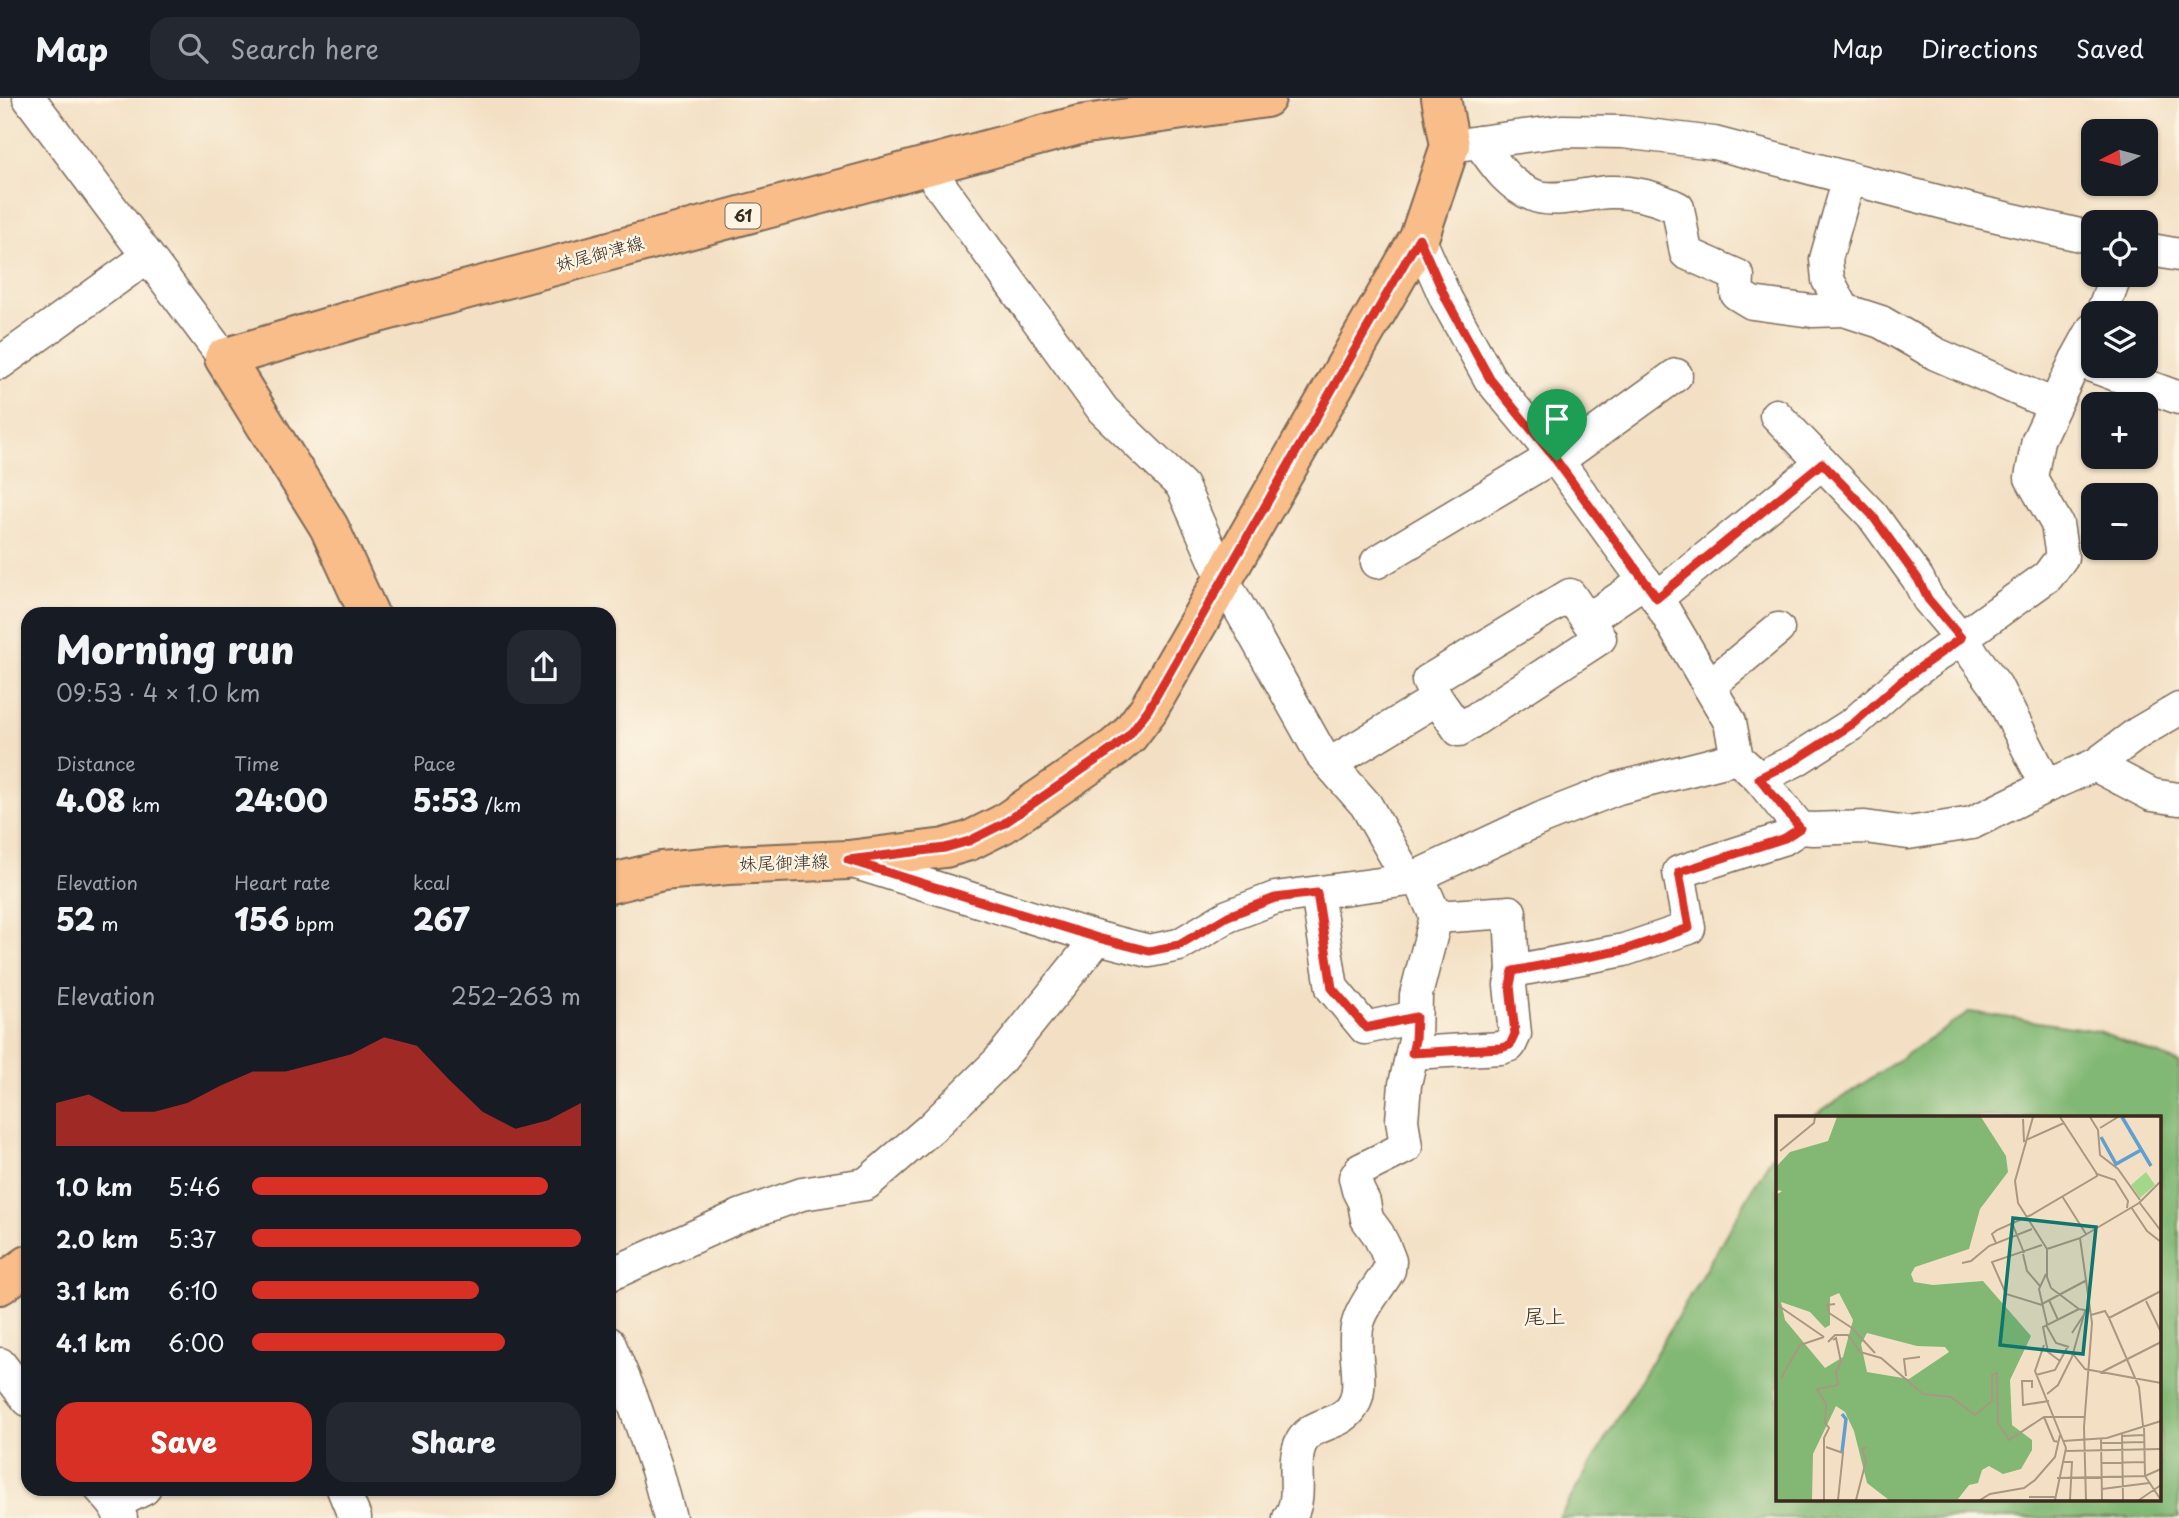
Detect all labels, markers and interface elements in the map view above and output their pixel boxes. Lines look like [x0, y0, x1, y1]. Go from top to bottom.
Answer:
search box [150, 17, 640, 80]
text: Map [35, 23, 108, 73]
icon: search [174, 29, 212, 67]
text: Search here [230, 29, 379, 68]
text: Map [1832, 30, 1883, 66]
text: Directions [1921, 30, 2038, 66]
text: Saved [2076, 30, 2144, 66]
north arrow [2081, 119, 2158, 196]
map controls [2081, 119, 2158, 560]
road number: 61 [726, 204, 760, 228]
button: locate [2081, 210, 2158, 287]
street label: 妹尾御津線 [553, 228, 647, 277]
button: layers [2081, 301, 2158, 378]
pin [1527, 389, 1587, 461]
button: + [2081, 392, 2158, 469]
icon: arrive [1538, 400, 1576, 438]
button: − [2081, 483, 2158, 560]
text: Morning run [56, 620, 294, 677]
button: share [507, 630, 581, 704]
text: 09:53 · 4 × 1.0 km [56, 675, 260, 710]
text: Distance [56, 749, 136, 777]
text: Time [234, 749, 279, 777]
text: Pace [413, 749, 456, 777]
text: 4.08 [56, 777, 126, 822]
text: 24:00 [234, 777, 328, 822]
text: 5:53 [413, 777, 479, 822]
text: km [126, 790, 160, 818]
text: /km [479, 790, 521, 818]
street label: 妹尾御津線 [739, 846, 829, 877]
text: Elevation [56, 868, 138, 896]
text: Heart rate [234, 868, 330, 896]
text: kcal [413, 868, 451, 896]
text: 52 [56, 896, 95, 941]
text: 156 [234, 896, 289, 941]
text: 267 [413, 896, 470, 941]
text: m [95, 909, 119, 937]
text: bpm [289, 909, 335, 937]
text: Elevation [56, 978, 155, 1013]
text: 252–263 m [451, 978, 581, 1013]
inset map [1776, 1116, 2162, 1500]
text: 1.0 km [56, 1169, 133, 1204]
text: 5:46 [168, 1169, 221, 1204]
text: 2.0 km [56, 1221, 138, 1256]
text: 5:37 [168, 1221, 216, 1256]
text: 3.1 km [56, 1273, 130, 1308]
text: 6:10 [168, 1273, 218, 1308]
district label: 尾上 [1524, 1299, 1566, 1331]
text: 4.1 km [56, 1325, 131, 1360]
text: 6:00 [168, 1325, 224, 1360]
button: Save [56, 1402, 312, 1482]
button: Share [326, 1402, 581, 1482]

